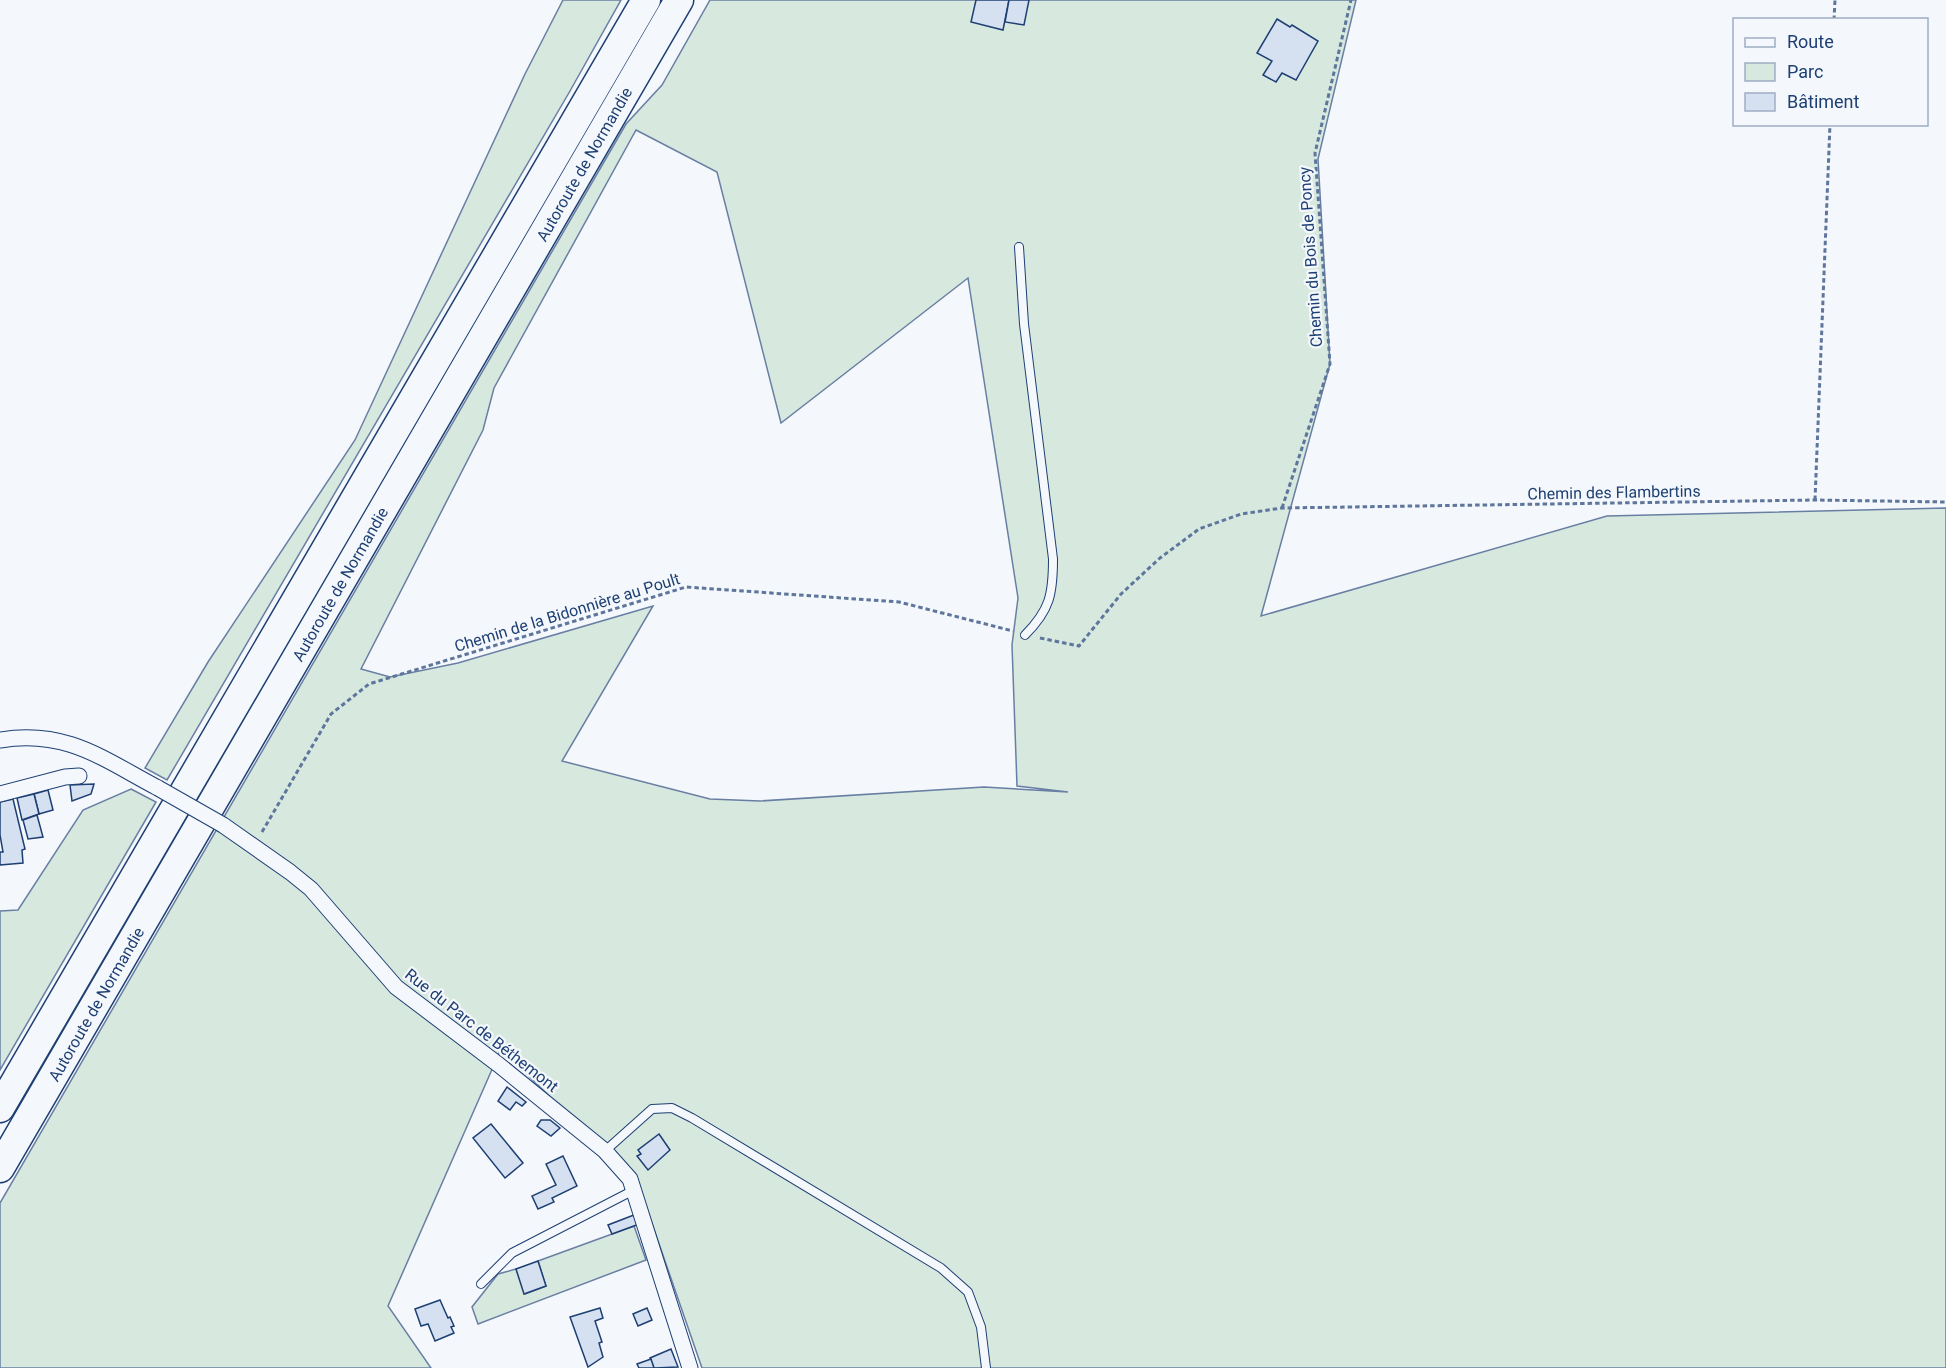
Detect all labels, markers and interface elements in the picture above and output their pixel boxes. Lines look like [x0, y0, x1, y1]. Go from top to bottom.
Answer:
legend [1733, 18, 1928, 126]
text: Route [1787, 31, 1834, 52]
text: Parc [1787, 61, 1823, 82]
street label: Autoroute de Normandie [533, 84, 636, 245]
text: Bâtiment [1787, 91, 1860, 112]
street label: Chemin du Bois de Poncy [1295, 166, 1326, 348]
street label: Chemin des Flambertins [1527, 481, 1701, 504]
street label: Autoroute de Normandie [289, 504, 392, 665]
street label: Chemin de la Bidonnière au Poult [452, 569, 682, 656]
street label: Autoroute de Normandie [45, 924, 148, 1085]
street label: Rue du Parc de Béthemont [401, 965, 562, 1096]

